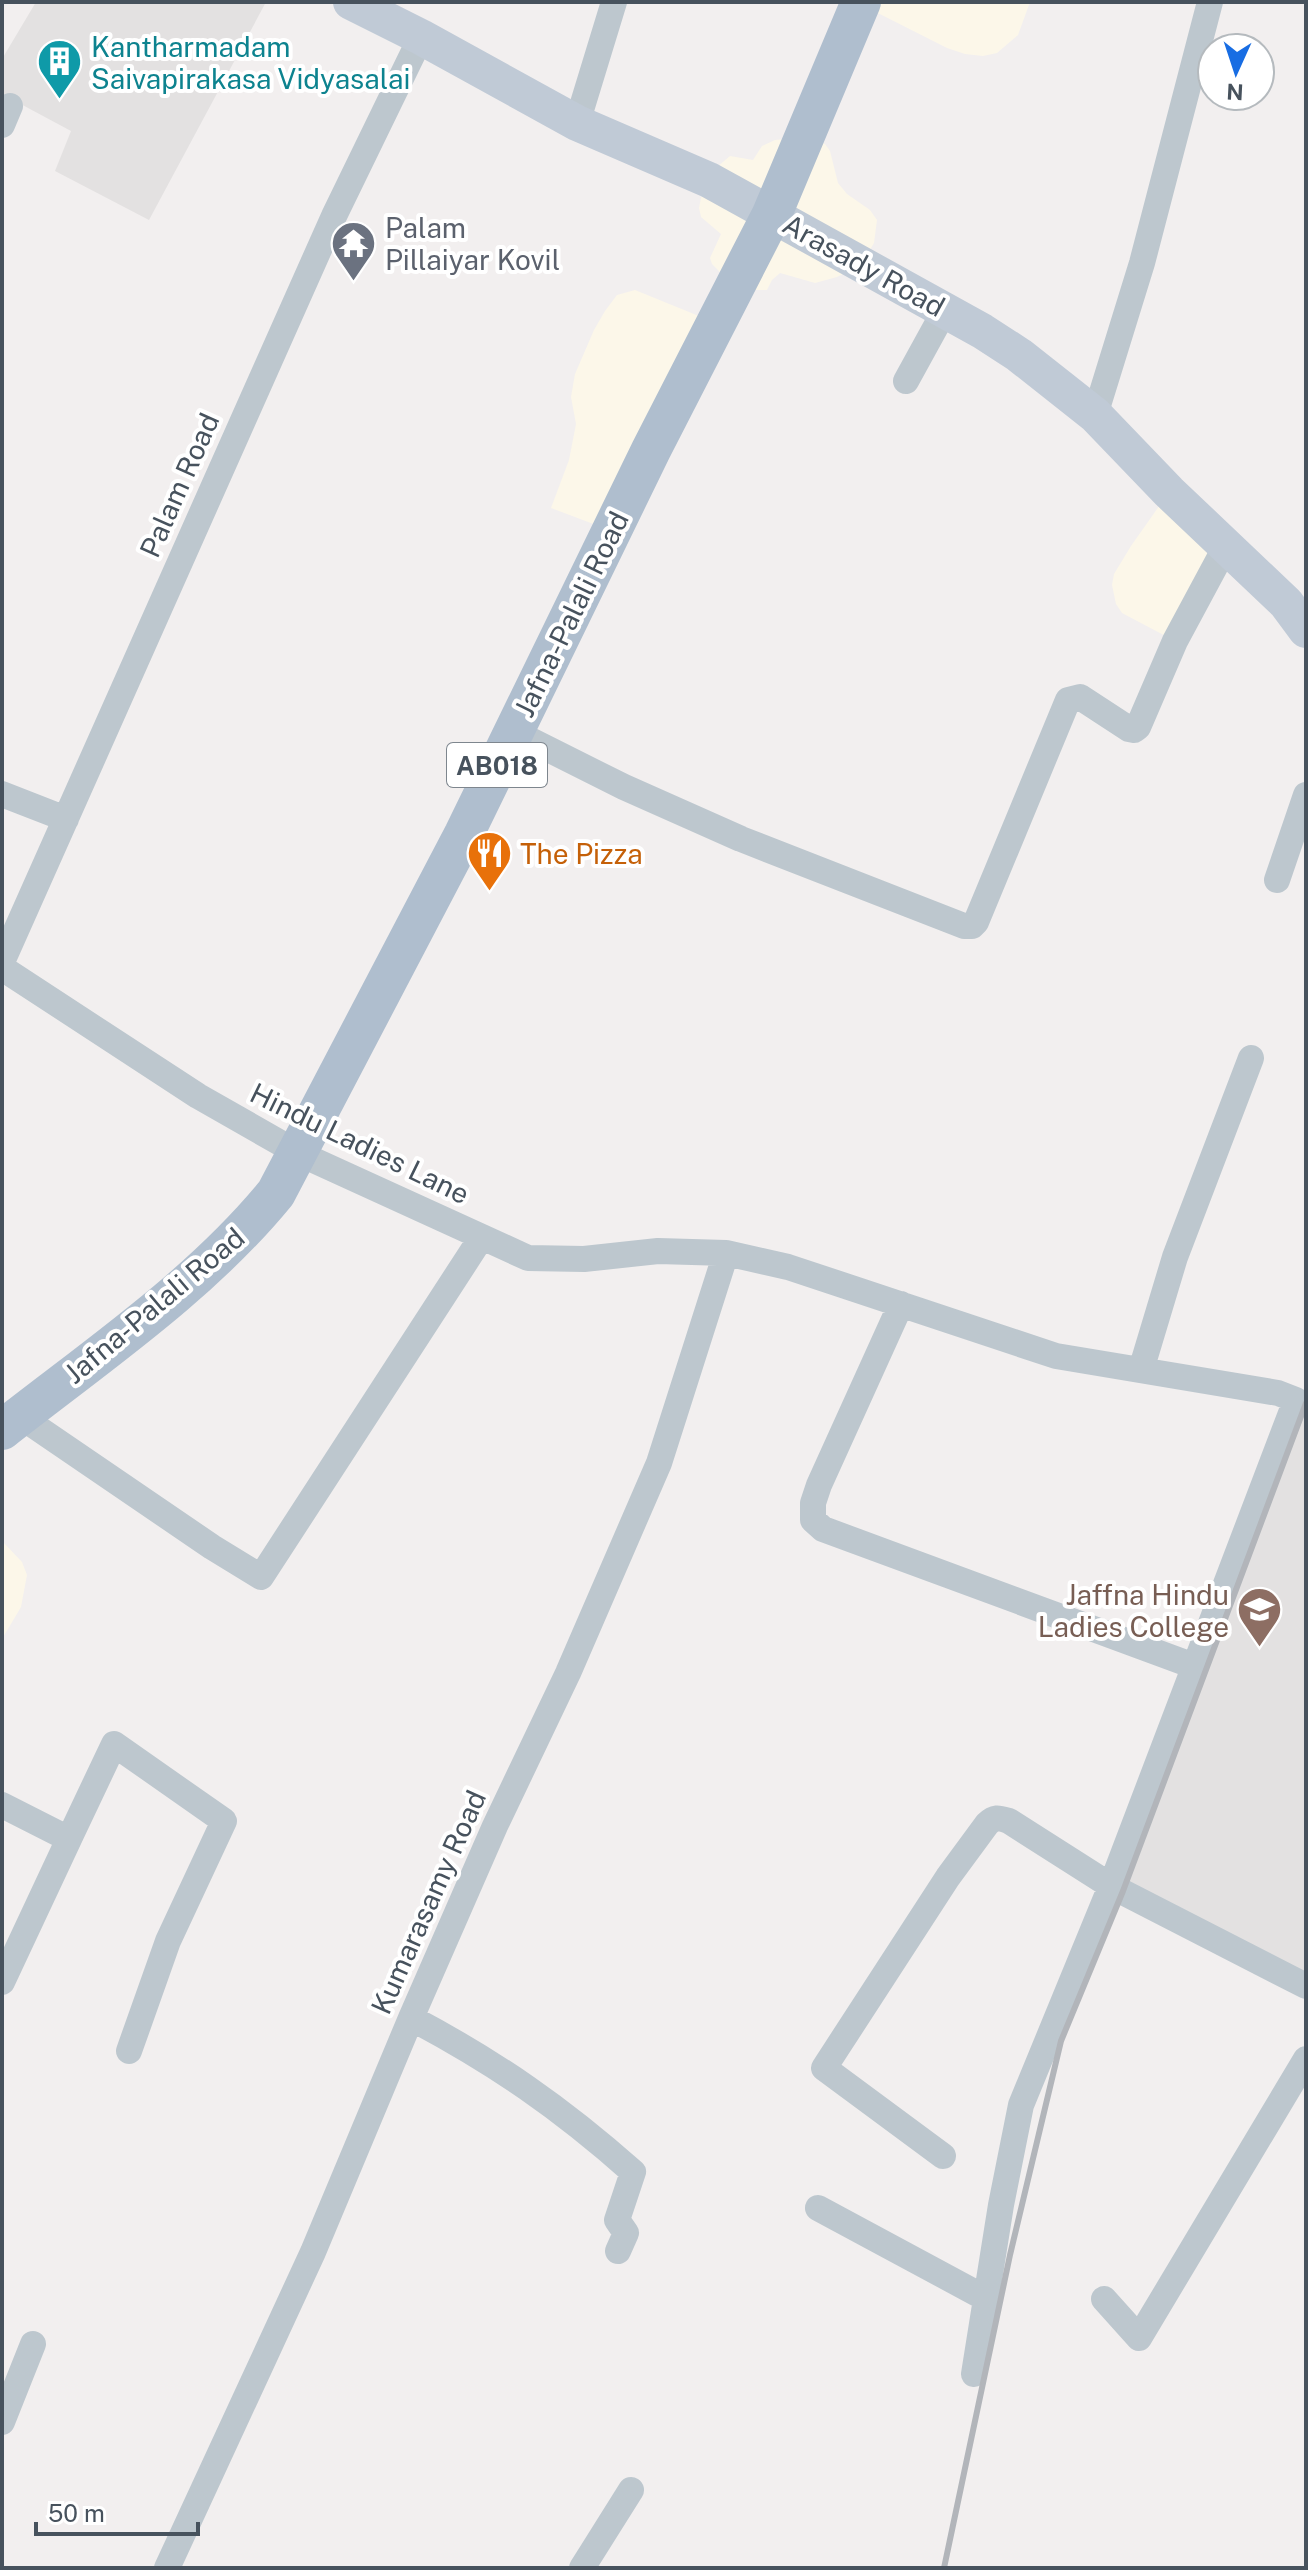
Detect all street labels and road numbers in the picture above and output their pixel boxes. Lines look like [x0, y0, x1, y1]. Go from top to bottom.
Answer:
street label: Arasady Road [777, 207, 951, 323]
street label: Palam Road [133, 408, 225, 562]
street label: Jafna-Palali Road [507, 506, 635, 722]
road number: AB018 [447, 743, 547, 787]
street label: Hindu Ladies Lane [245, 1076, 475, 1210]
street label: Jafna-Palali Road [57, 1220, 251, 1390]
street label: Kumarasamy Road [364, 1785, 492, 2019]

